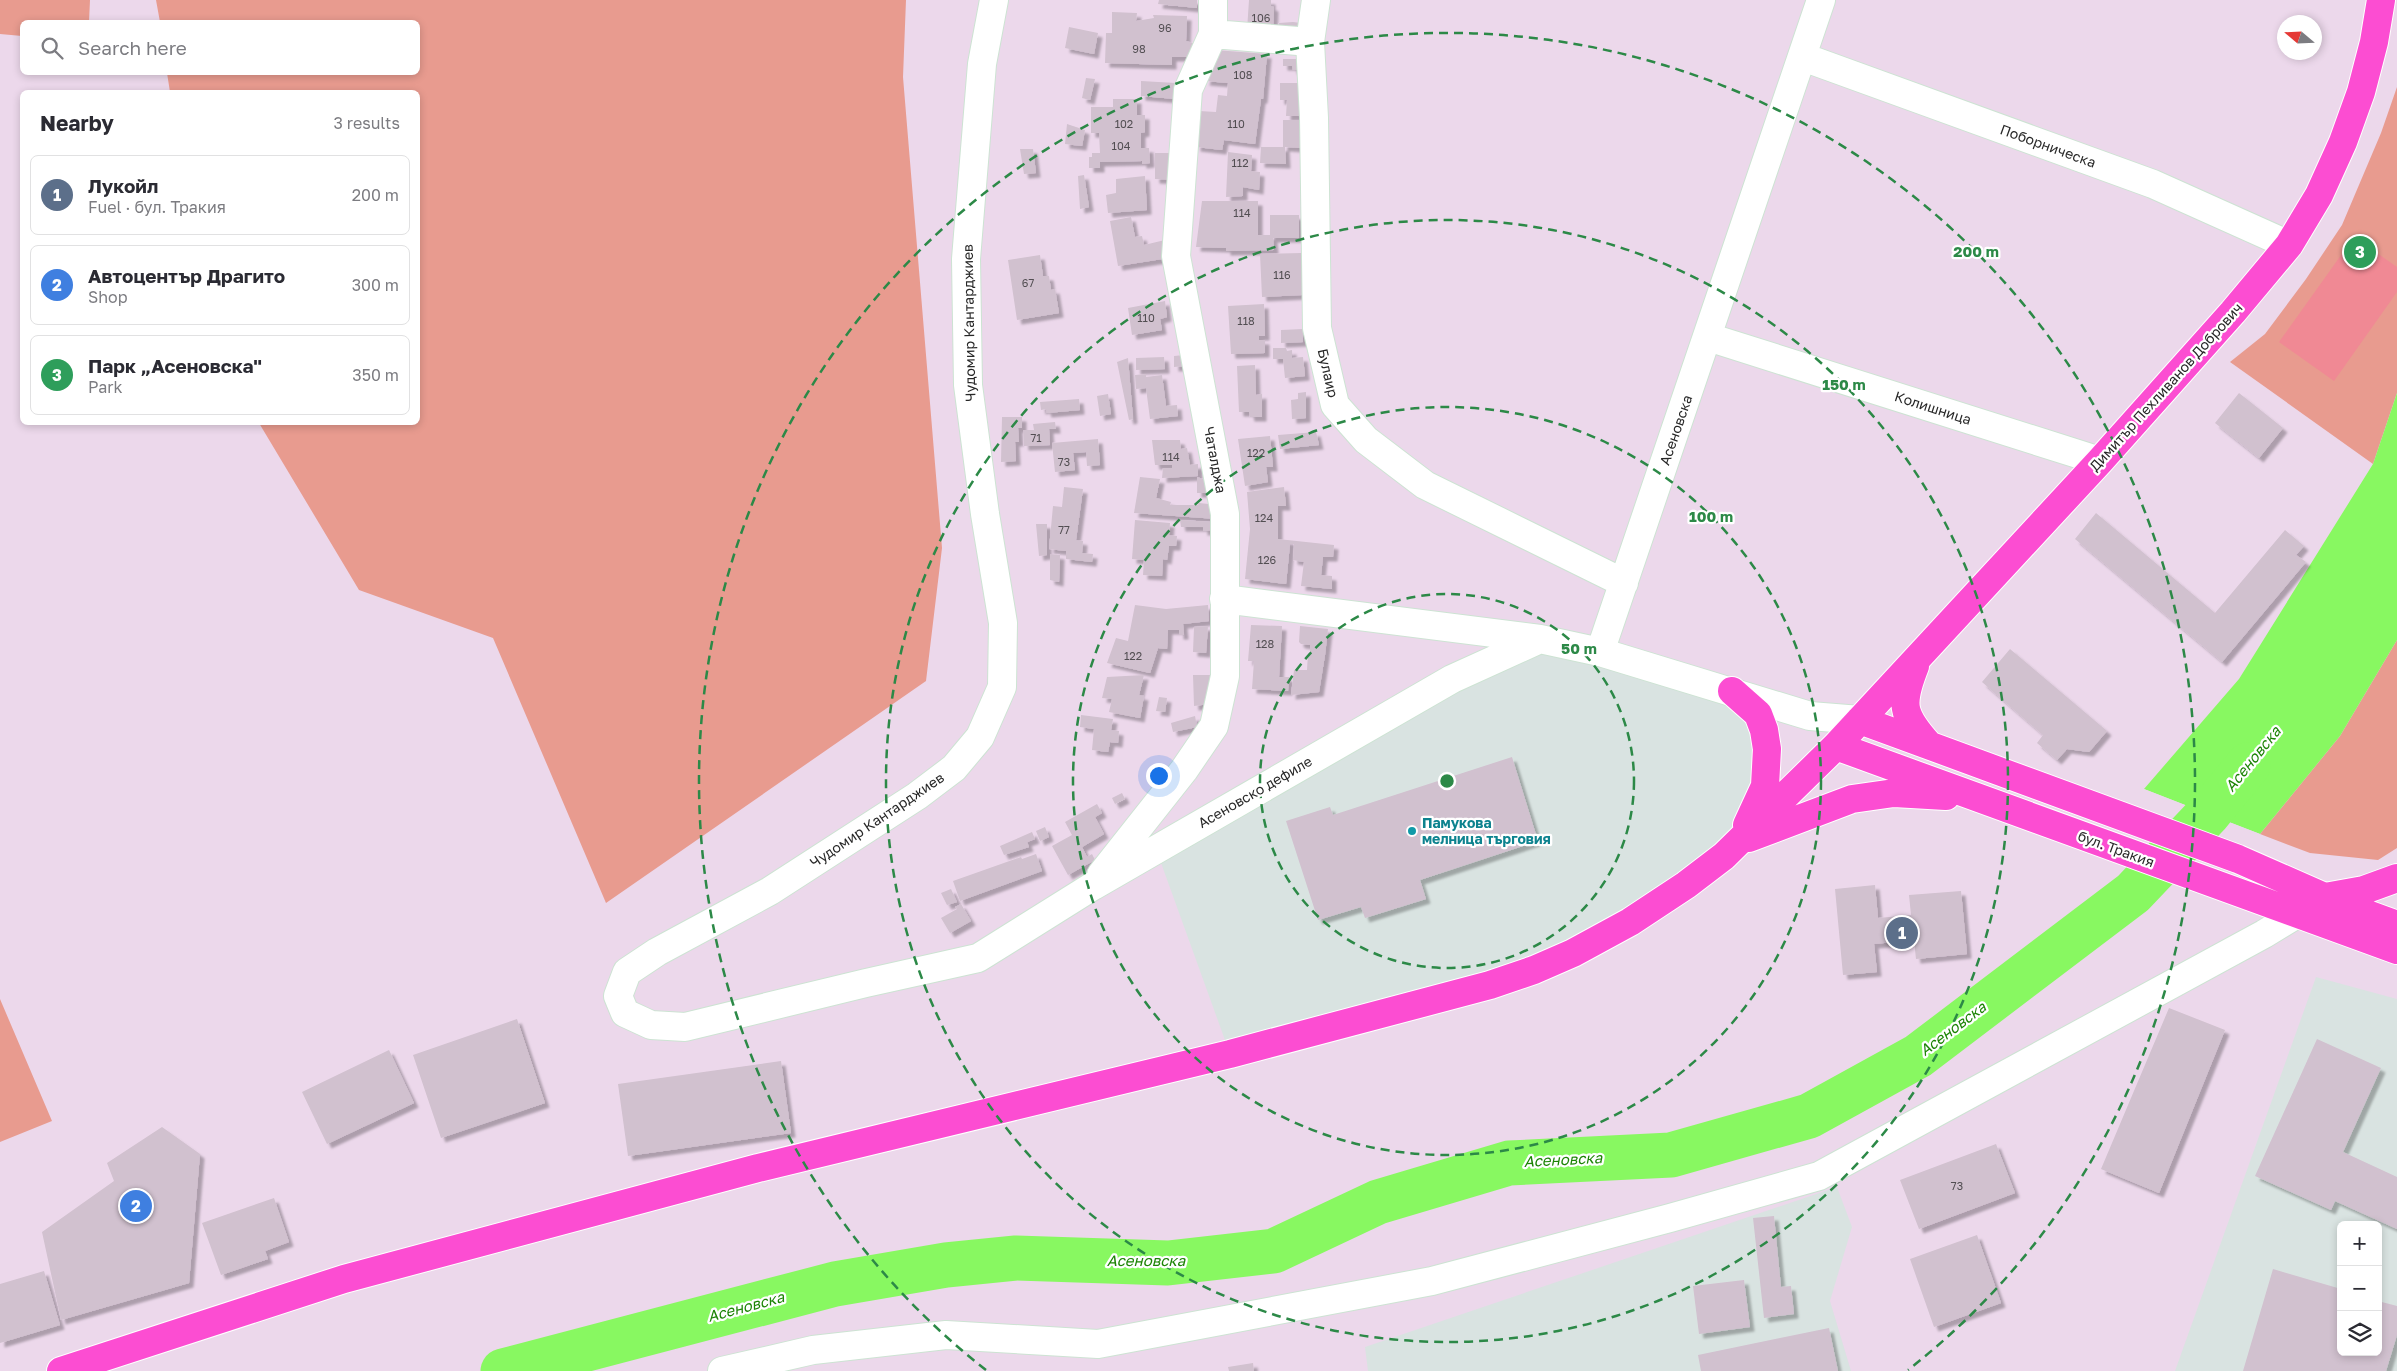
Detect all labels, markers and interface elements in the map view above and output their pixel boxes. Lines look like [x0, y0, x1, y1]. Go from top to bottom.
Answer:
house number: 106 [1252, 11, 1271, 24]
north arrow [2277, 15, 2322, 60]
search box [20, 20, 420, 75]
house number: 96 [1158, 21, 1172, 34]
icon: search [38, 34, 66, 62]
text: Search here [78, 36, 187, 59]
house number: 98 [1132, 42, 1146, 55]
house number: 108 [1234, 68, 1253, 81]
text: Nearby [40, 110, 114, 136]
text: 3 results [333, 113, 400, 133]
house number: 102 [1115, 117, 1133, 130]
house number: 110 [1227, 117, 1245, 130]
street label: Поборническа [1998, 120, 2098, 171]
house number: 104 [1112, 139, 1131, 152]
house number: 112 [1231, 156, 1249, 169]
text: Лукойл [88, 174, 158, 197]
text: 1 [53, 185, 61, 205]
text: 200 m [352, 185, 399, 205]
text: Fuel · бул. Тракия [88, 197, 226, 217]
house number: 114 [1233, 206, 1251, 219]
pin: 3 [2344, 233, 2376, 271]
text: 200 m [1953, 242, 1999, 260]
street label: Чудомир Кантарджиев [959, 244, 978, 402]
text: Автоцентър Драгито [88, 264, 285, 287]
house number: 116 [1273, 268, 1291, 281]
text: 2 [52, 275, 62, 295]
text: 300 m [352, 275, 399, 295]
house number: 67 [1022, 276, 1034, 289]
text: Shop [88, 287, 128, 307]
street label: Димитър Пехливанов Добрович [2086, 299, 2246, 474]
house number: 110 [1137, 311, 1155, 324]
house number: 118 [1237, 314, 1255, 327]
street label: Булаир [1315, 347, 1342, 399]
text: Парк „Асеновска" [88, 354, 262, 377]
text: 3 [52, 365, 62, 385]
text: 350 m [352, 365, 399, 385]
text: 150 m [1822, 375, 1866, 393]
text: Park [88, 377, 123, 397]
street label: Колишница [1893, 387, 1974, 428]
street label: Асеновска [1656, 392, 1695, 467]
street label: Чаталджа [1201, 425, 1230, 495]
house number: 71 [1030, 431, 1042, 444]
house number: 122 [1247, 446, 1265, 459]
house number: 114 [1162, 450, 1180, 463]
house number: 73 [1058, 455, 1070, 468]
text: 100 m [1689, 507, 1733, 525]
house number: 124 [1255, 511, 1273, 524]
house number: 77 [1058, 523, 1070, 536]
house number: 126 [1258, 553, 1277, 566]
house number: 128 [1256, 637, 1274, 650]
text: 50 m [1561, 639, 1597, 657]
house number: 122 [1124, 649, 1142, 662]
water label: Асеновска [2221, 722, 2284, 795]
street label: Асеновско дефиле [1195, 752, 1315, 831]
your location [1146, 763, 1172, 789]
street label: Чудомир Кантарджиев [807, 768, 947, 871]
centre of rings [1438, 772, 1456, 790]
place label: Памукова мелница търговия [1422, 814, 1551, 847]
marker: Памукова мелница търговия [1406, 825, 1418, 837]
street label: бул. Тракия [2076, 827, 2157, 870]
pin: 1 [1886, 914, 1918, 952]
water label: Асеновска [1916, 997, 1990, 1059]
water label: Асеновска [1523, 1148, 1603, 1170]
house number: 73 [1951, 1179, 1963, 1192]
pin: 2 [120, 1187, 152, 1225]
map controls [2337, 1221, 2382, 1356]
button: + [2337, 1221, 2382, 1266]
water label: Асеновска [1107, 1251, 1186, 1269]
button: − [2337, 1266, 2382, 1311]
water label: Асеновска [705, 1287, 786, 1325]
button: layers [2337, 1311, 2382, 1356]

